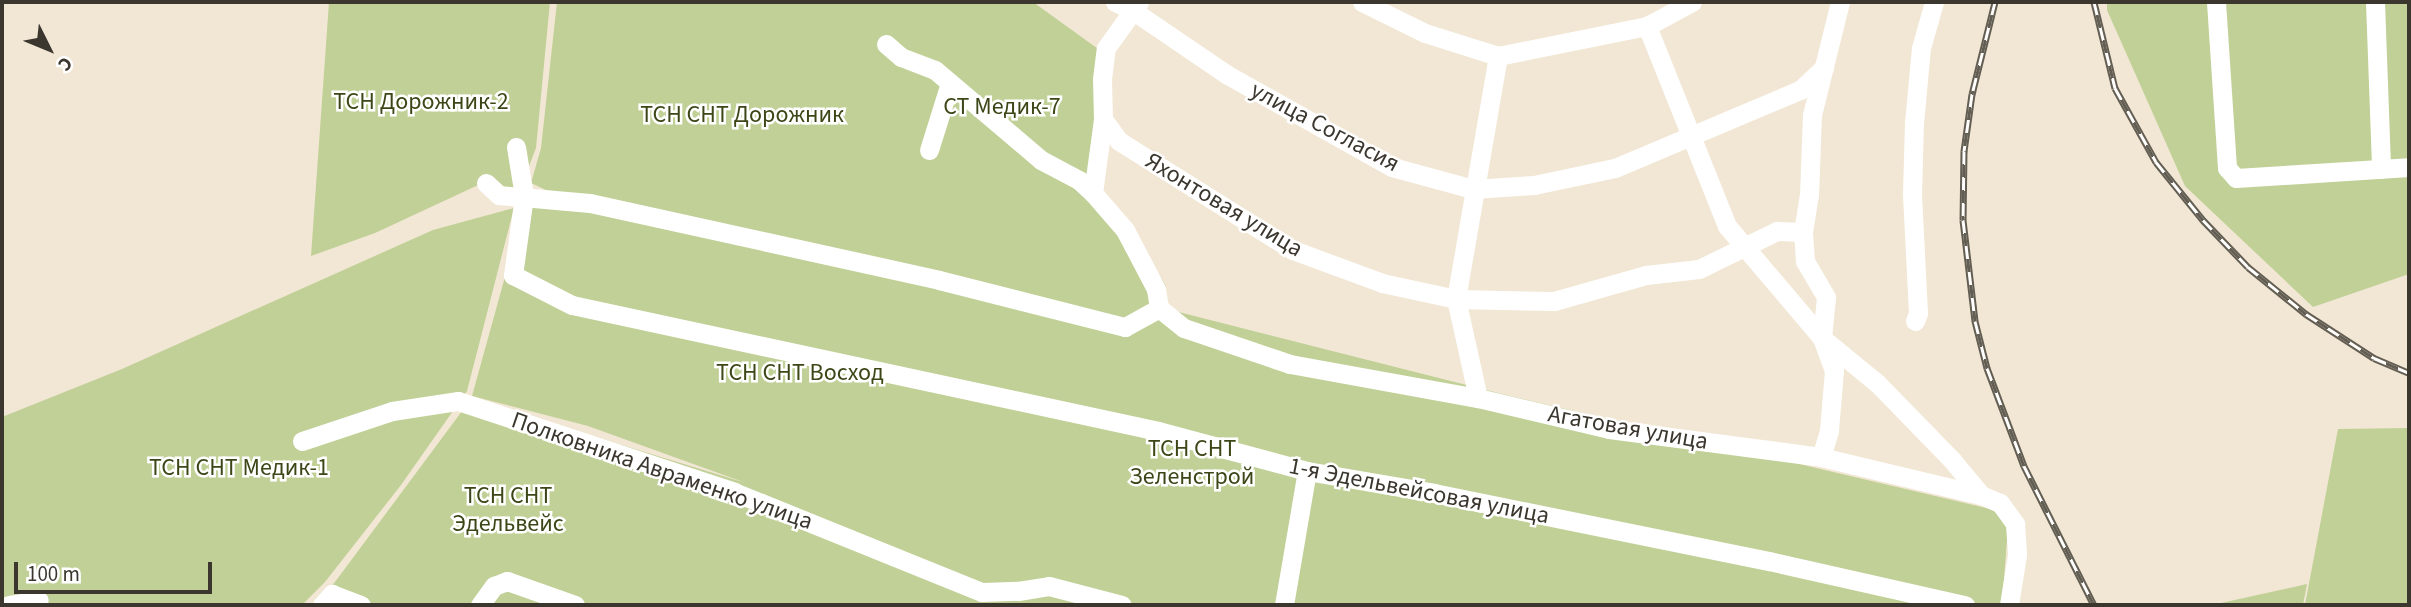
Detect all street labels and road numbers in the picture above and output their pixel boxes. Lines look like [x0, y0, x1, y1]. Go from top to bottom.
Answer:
street label: улица Согласия [1246, 76, 1404, 178]
street label: Яхонтовая улица [1140, 147, 1308, 263]
street label: Агатовая улица [1546, 400, 1710, 456]
street label: Полковника Авраменко улица [508, 406, 816, 536]
street label: 1-я Эдельвейсовая улица [1286, 452, 1552, 530]

